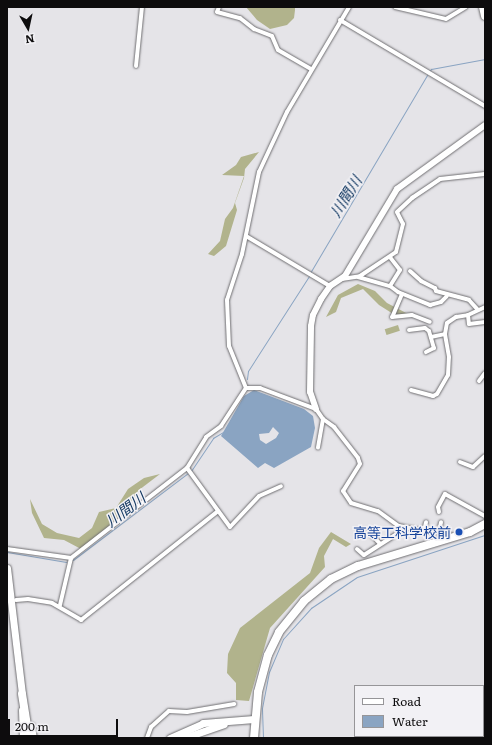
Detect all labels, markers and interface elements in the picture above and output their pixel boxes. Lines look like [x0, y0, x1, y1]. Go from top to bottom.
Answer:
north arrow [8, 8, 48, 48]
text: N [24, 31, 36, 48]
water label: 川間川 [325, 172, 365, 220]
water label: 川間川 [102, 488, 148, 530]
place label: 高等工科学校前 [353, 524, 451, 540]
marker: 高等工科学校前 [454, 527, 464, 537]
legend [354, 685, 484, 737]
text: Road [392, 692, 421, 710]
scale bar [10, 711, 120, 737]
text: Water [392, 712, 428, 730]
text: 200 m [15, 717, 49, 735]

